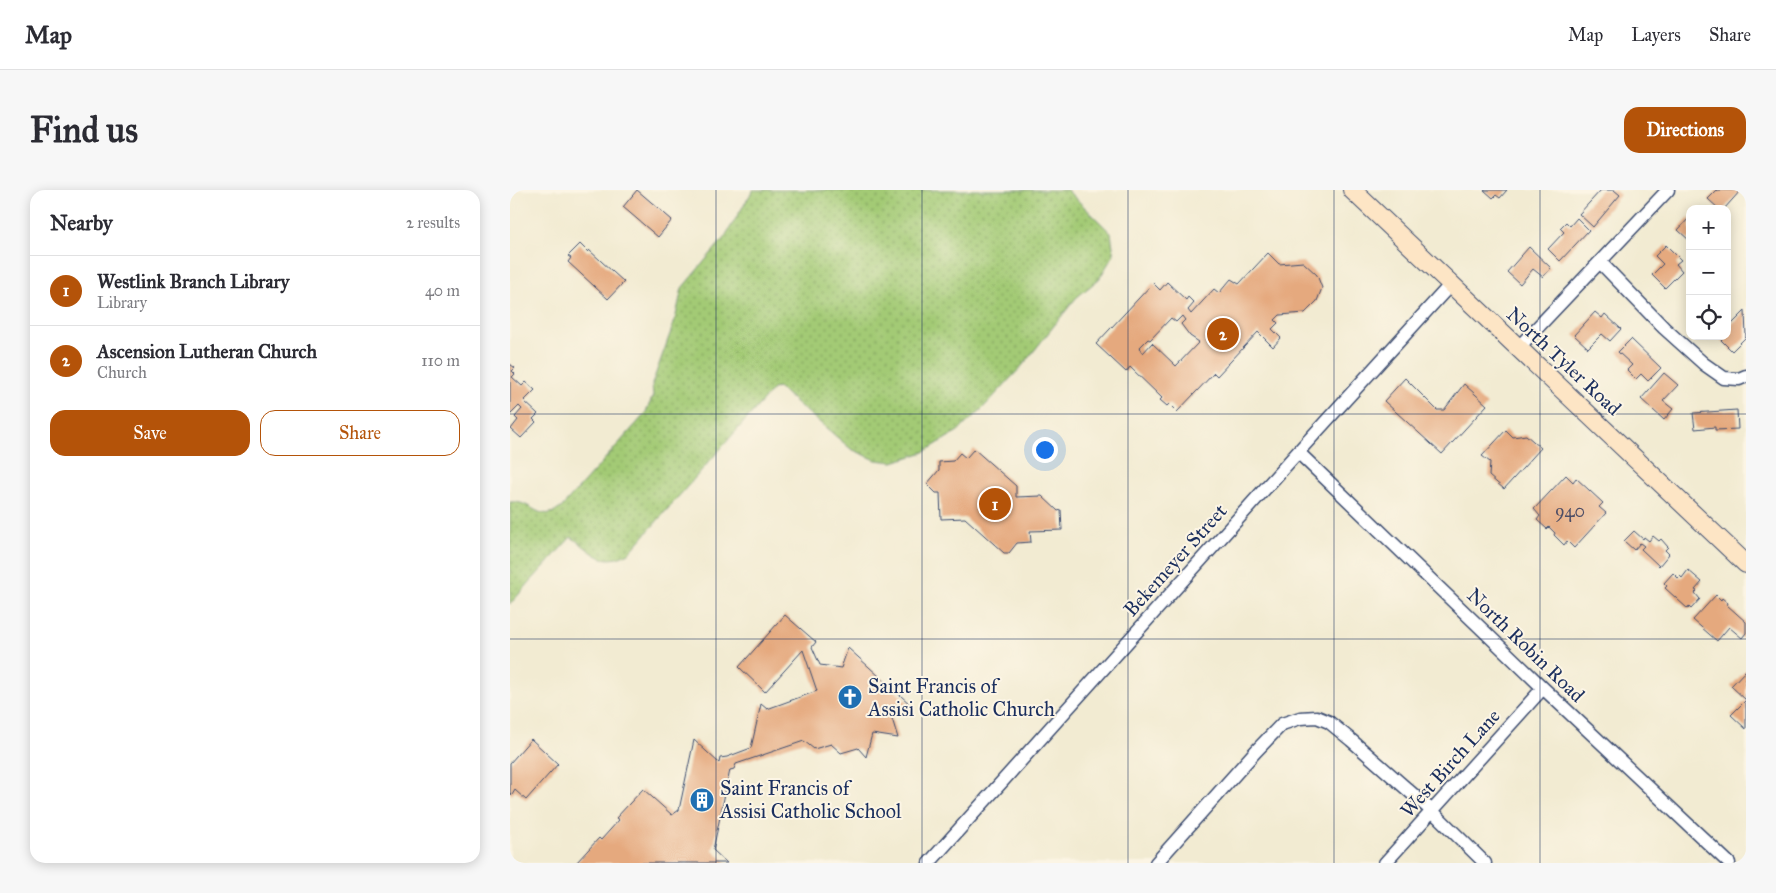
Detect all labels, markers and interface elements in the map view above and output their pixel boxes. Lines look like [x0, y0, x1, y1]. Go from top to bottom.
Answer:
text: Map [25, 20, 72, 50]
text: Map [1568, 24, 1603, 46]
text: Layers [1631, 24, 1681, 46]
text: Share [1709, 24, 1751, 46]
button: Directions [1624, 107, 1746, 153]
text: Find us [30, 109, 138, 152]
map controls [1686, 205, 1731, 340]
button: + [1686, 205, 1731, 250]
text: Nearby [50, 210, 113, 236]
text: 2 results [406, 213, 460, 232]
button: − [1686, 250, 1731, 295]
text: Westlink Branch Library [97, 270, 290, 293]
text: 1 [63, 281, 69, 300]
text: 40 m [425, 281, 460, 300]
text: Library [97, 293, 147, 312]
button: locate [1686, 295, 1731, 340]
street label: North Tyler Road [1502, 302, 1626, 420]
pin: 2 [1207, 315, 1239, 353]
text: Ascension Lutheran Church [97, 340, 317, 363]
text: 2 [62, 351, 70, 370]
text: 110 m [421, 351, 460, 370]
text: Church [97, 363, 147, 382]
button: Save [50, 410, 250, 456]
button: Share [260, 410, 460, 456]
your location [1032, 437, 1058, 463]
pin: 1 [979, 485, 1011, 523]
street label: Bekemeyer Street [1118, 499, 1232, 621]
house number: 940 [1555, 500, 1585, 522]
street label: North Robin Road [1462, 583, 1590, 707]
place label: Saint Francis of Assisi Catholic Church [867, 674, 1055, 721]
church icon: Saint Francis of Assisi Catholic Church [837, 684, 863, 710]
street label: West Birch Lane [1395, 704, 1505, 822]
place label: Saint Francis of Assisi Catholic School [719, 776, 902, 823]
building icon: Saint Francis of Assisi Catholic School [689, 787, 715, 813]

